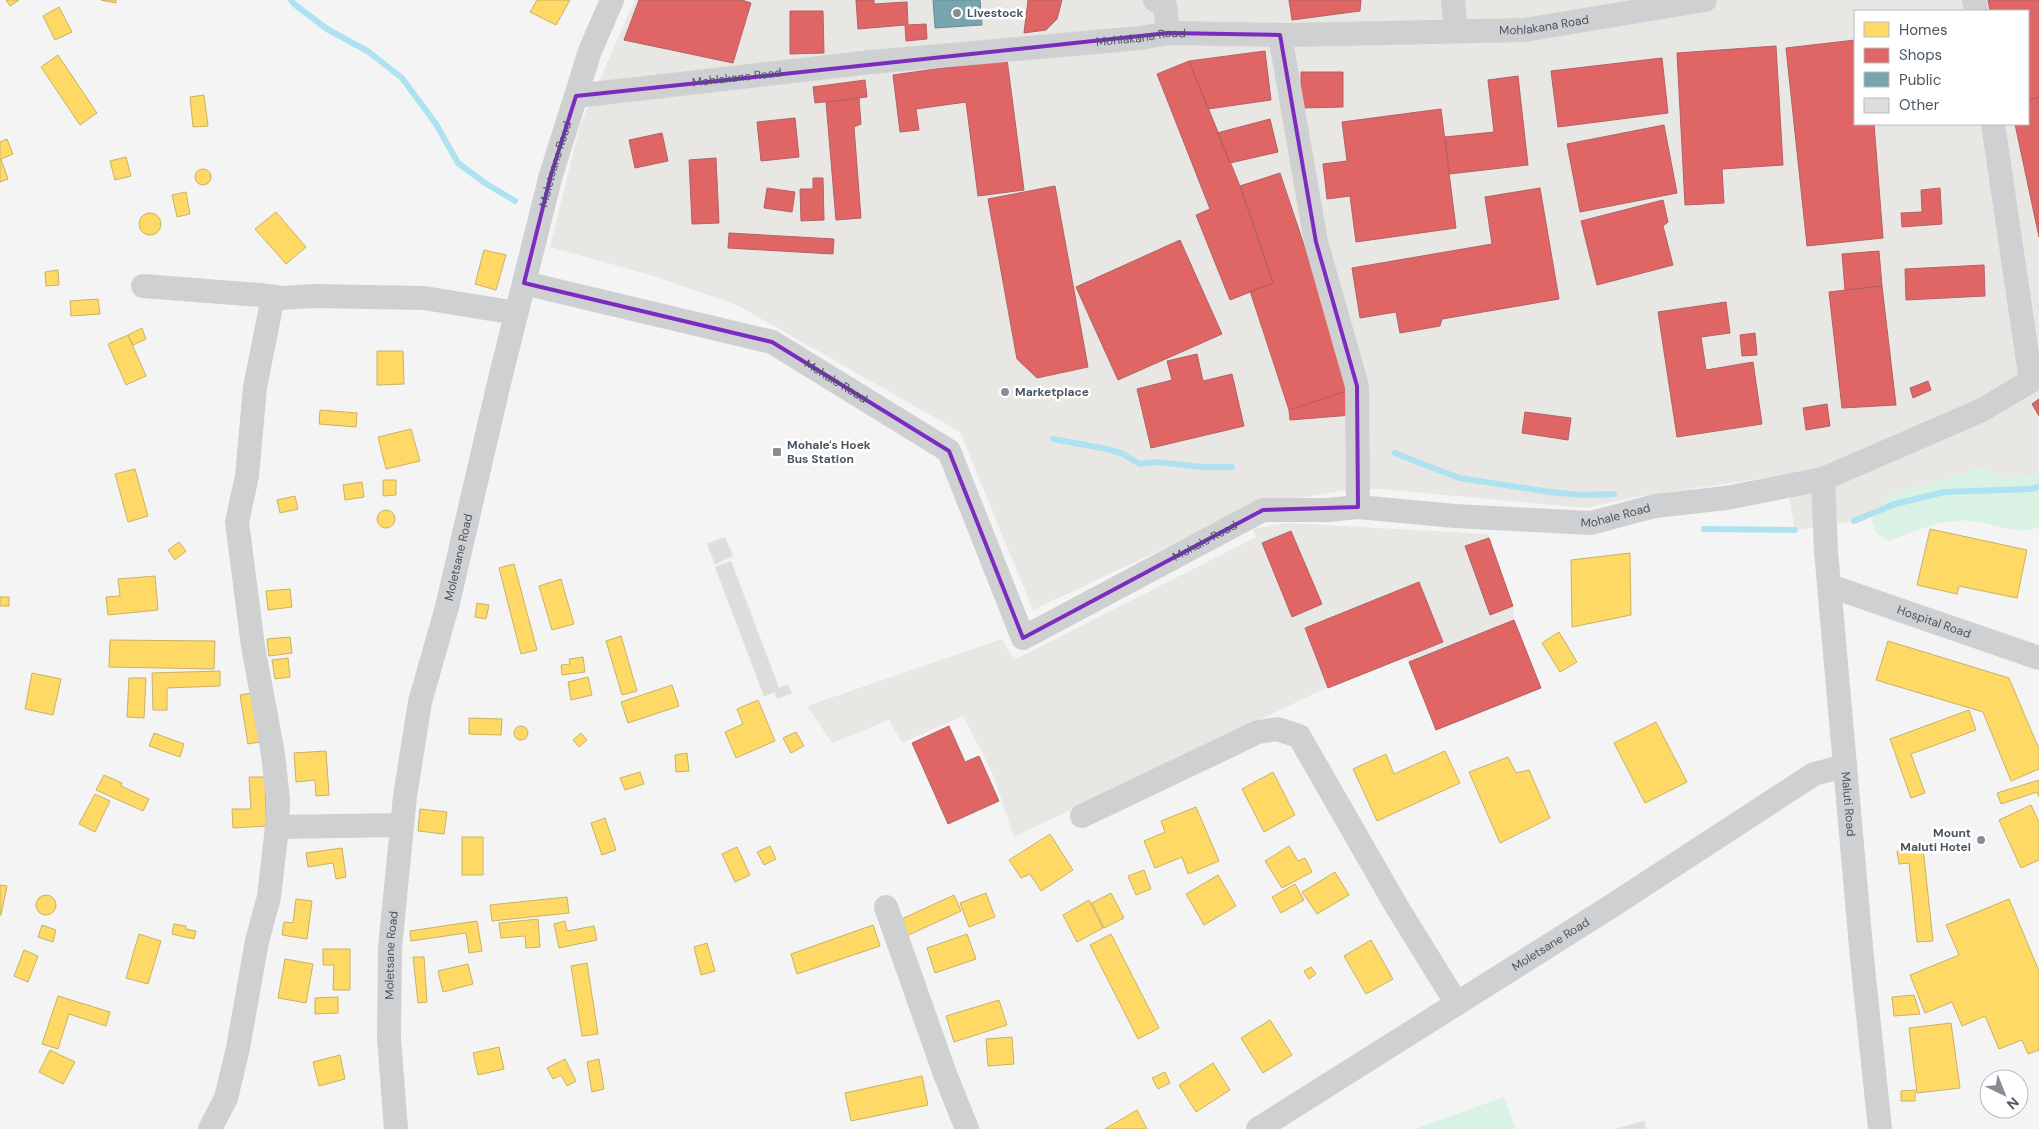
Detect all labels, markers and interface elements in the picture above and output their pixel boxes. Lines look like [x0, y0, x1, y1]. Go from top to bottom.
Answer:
place label: Livestock [967, 5, 1024, 21]
marker: Livestock [951, 7, 963, 19]
legend [1854, 10, 2029, 125]
street label: Mohlakana Road [1499, 11, 1590, 39]
text: Homes [1899, 20, 1948, 40]
street label: Mohlakana Road [1095, 25, 1186, 50]
text: Shops [1899, 45, 1942, 65]
street label: Mohlakana Road [691, 64, 783, 91]
text: Public [1899, 70, 1941, 90]
text: Other [1899, 95, 1940, 115]
street label: Moletsane Road [535, 119, 575, 209]
street label: Mohale Road [801, 356, 870, 407]
place label: Marketplace [1015, 384, 1089, 400]
marker: Marketplace [999, 386, 1011, 398]
place label: Mohale's Hoek Bus Station [787, 437, 871, 467]
marker: Mohale's Hoek Bus Station [771, 446, 783, 458]
street label: Mohale Road [1580, 500, 1652, 531]
street label: Moletsane Road [441, 512, 476, 602]
street label: Mohale Road [1170, 517, 1240, 565]
street label: Hospital Road [1895, 602, 1973, 642]
street label: Maluti Road [1838, 771, 1859, 837]
place label: Mount Maluti Hotel [1900, 825, 1971, 855]
marker: Mount Maluti Hotel [1975, 834, 1987, 846]
street label: Moletsane Road [381, 910, 402, 1000]
street label: Moletsane Road [1509, 914, 1592, 975]
north arrow [1979, 1069, 2029, 1119]
text: N [2003, 1093, 2023, 1114]

